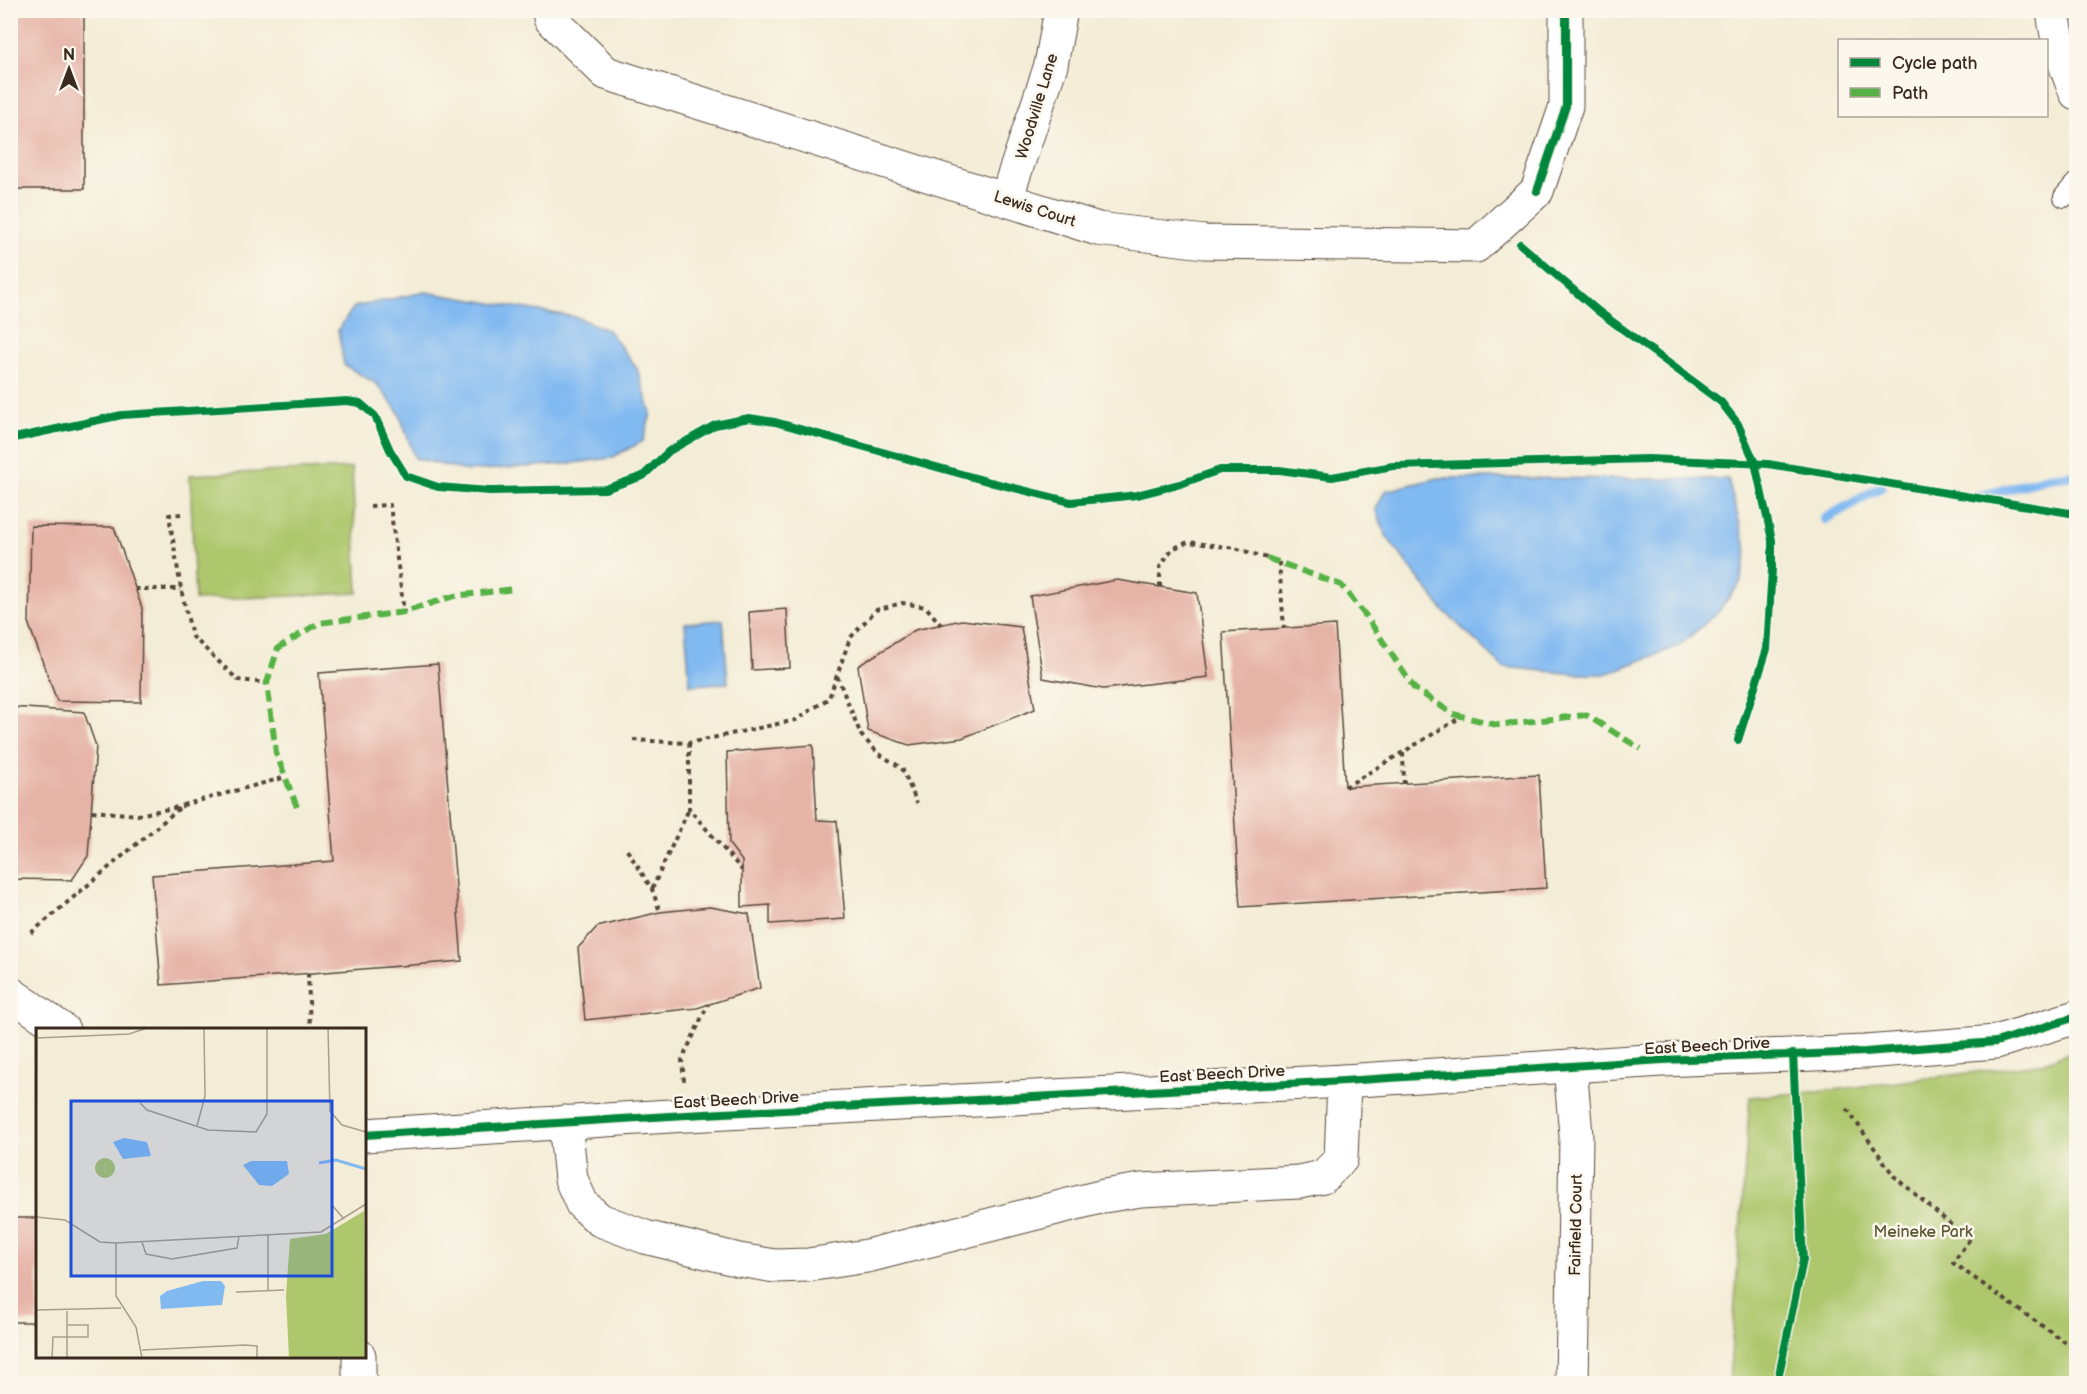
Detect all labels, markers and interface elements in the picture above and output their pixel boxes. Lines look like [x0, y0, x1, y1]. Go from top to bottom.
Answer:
north arrow [39, 39, 99, 99]
legend [1838, 39, 2048, 117]
text: N [63, 46, 75, 65]
street label: Woodville Lane [1012, 51, 1063, 162]
text: Cycle path [1892, 53, 1978, 74]
text: Path [1892, 83, 1928, 104]
street label: Lewis Court [991, 187, 1078, 232]
inset map [36, 1028, 366, 1358]
street label: East Beech Drive [1644, 1034, 1771, 1059]
street label: East Beech Drive [1159, 1062, 1286, 1087]
street label: East Beech Drive [673, 1088, 800, 1113]
street label: Fairfield Court [1566, 1174, 1587, 1276]
park label: Meineke Park [1873, 1223, 1973, 1242]

